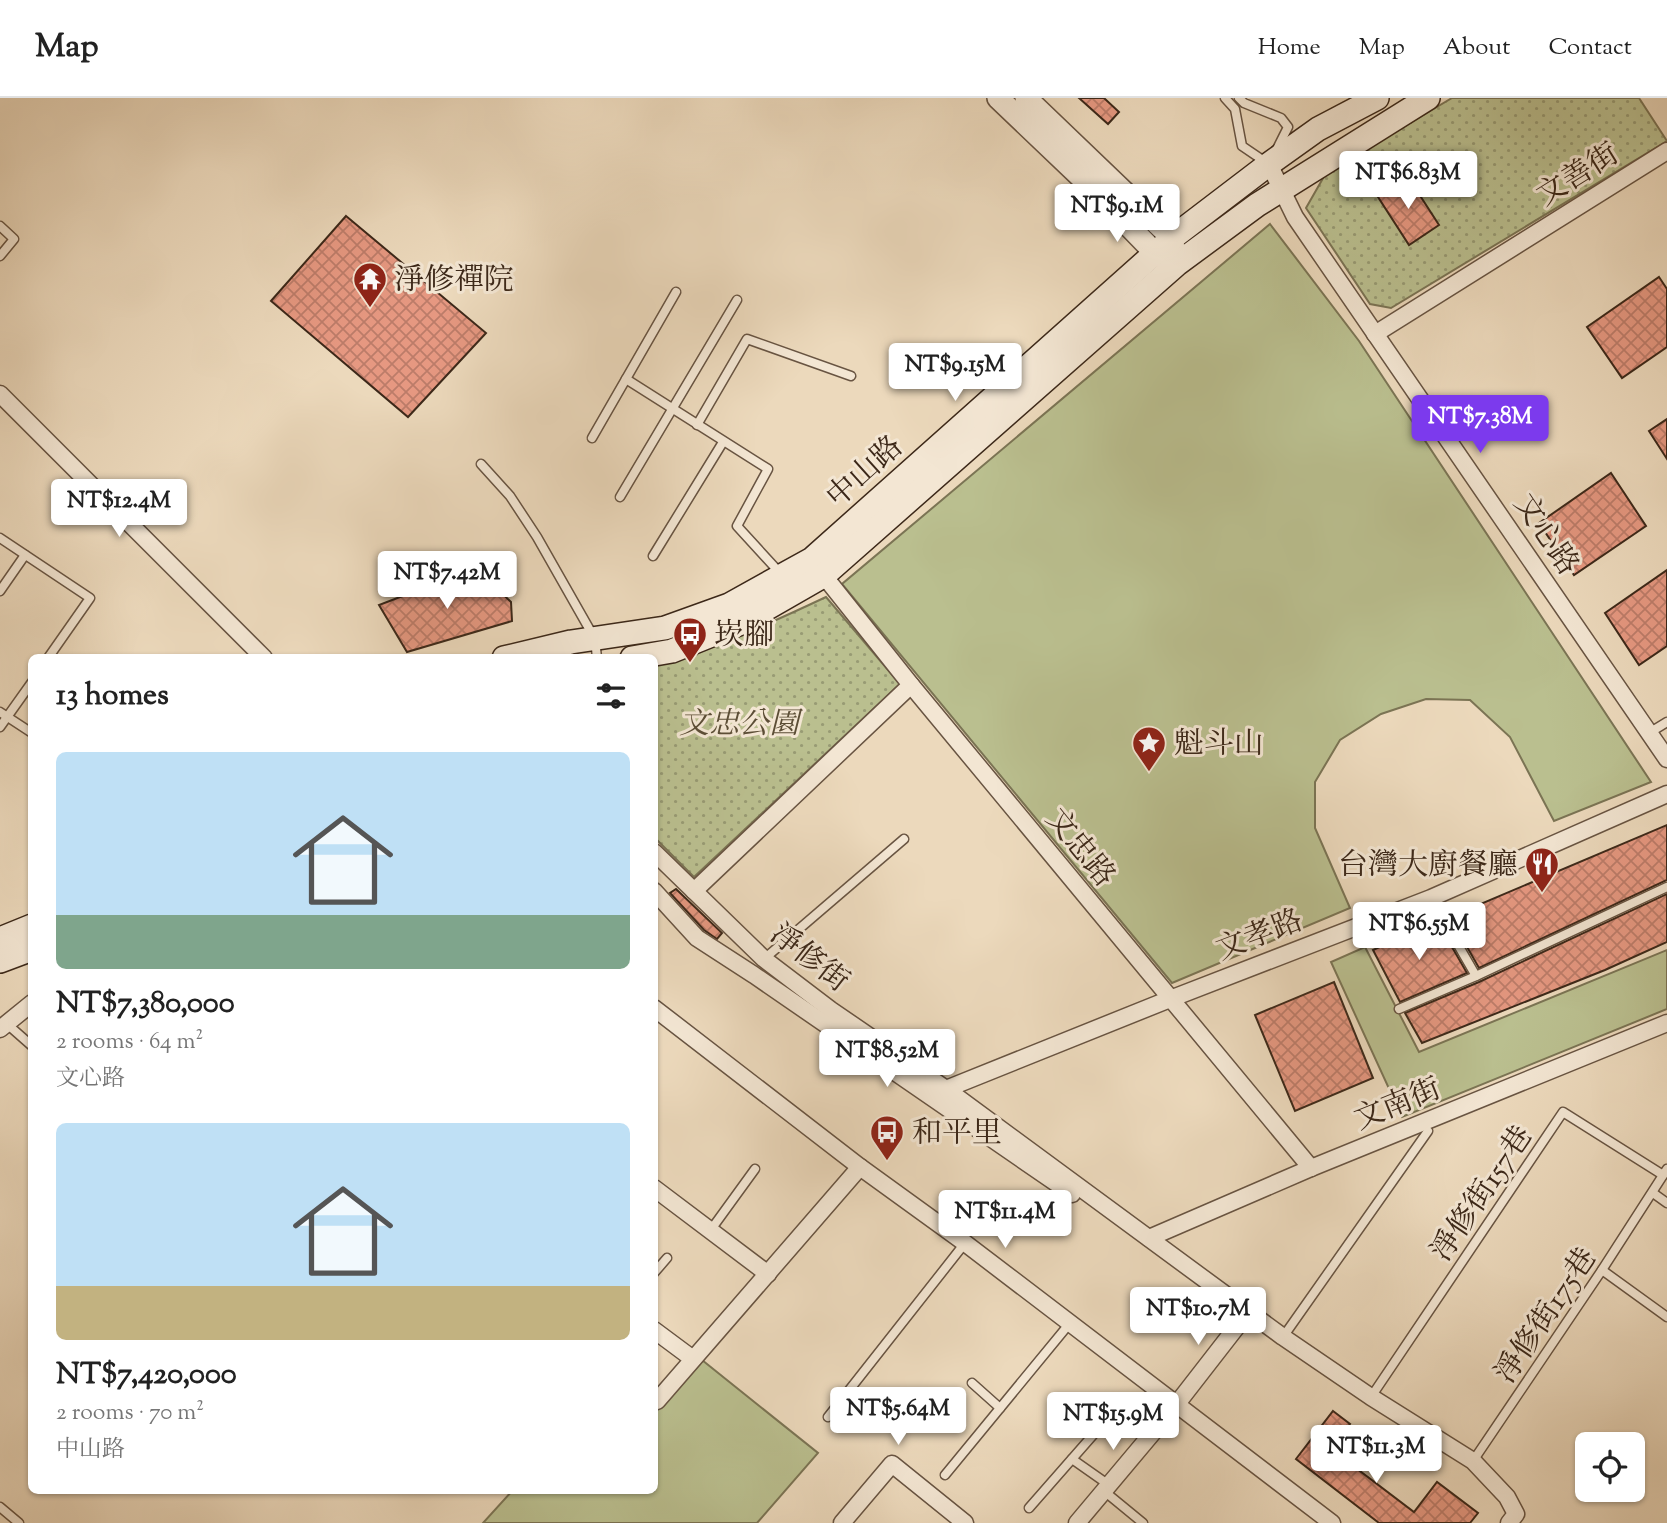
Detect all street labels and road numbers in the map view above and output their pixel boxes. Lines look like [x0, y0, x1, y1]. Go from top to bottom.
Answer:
street label: 文善街 [1529, 134, 1628, 218]
street label: 中山路 [818, 427, 914, 519]
street label: 文心路 [1502, 486, 1588, 585]
street label: 文忠路 [1034, 800, 1124, 897]
street label: 文孝路 [1210, 900, 1310, 973]
street label: 淨修街 [760, 914, 857, 1004]
street label: 文南街 [1348, 1069, 1448, 1142]
street label: 淨修街157巷 [1422, 1118, 1544, 1271]
street label: 淨修街175巷 [1486, 1240, 1608, 1393]

